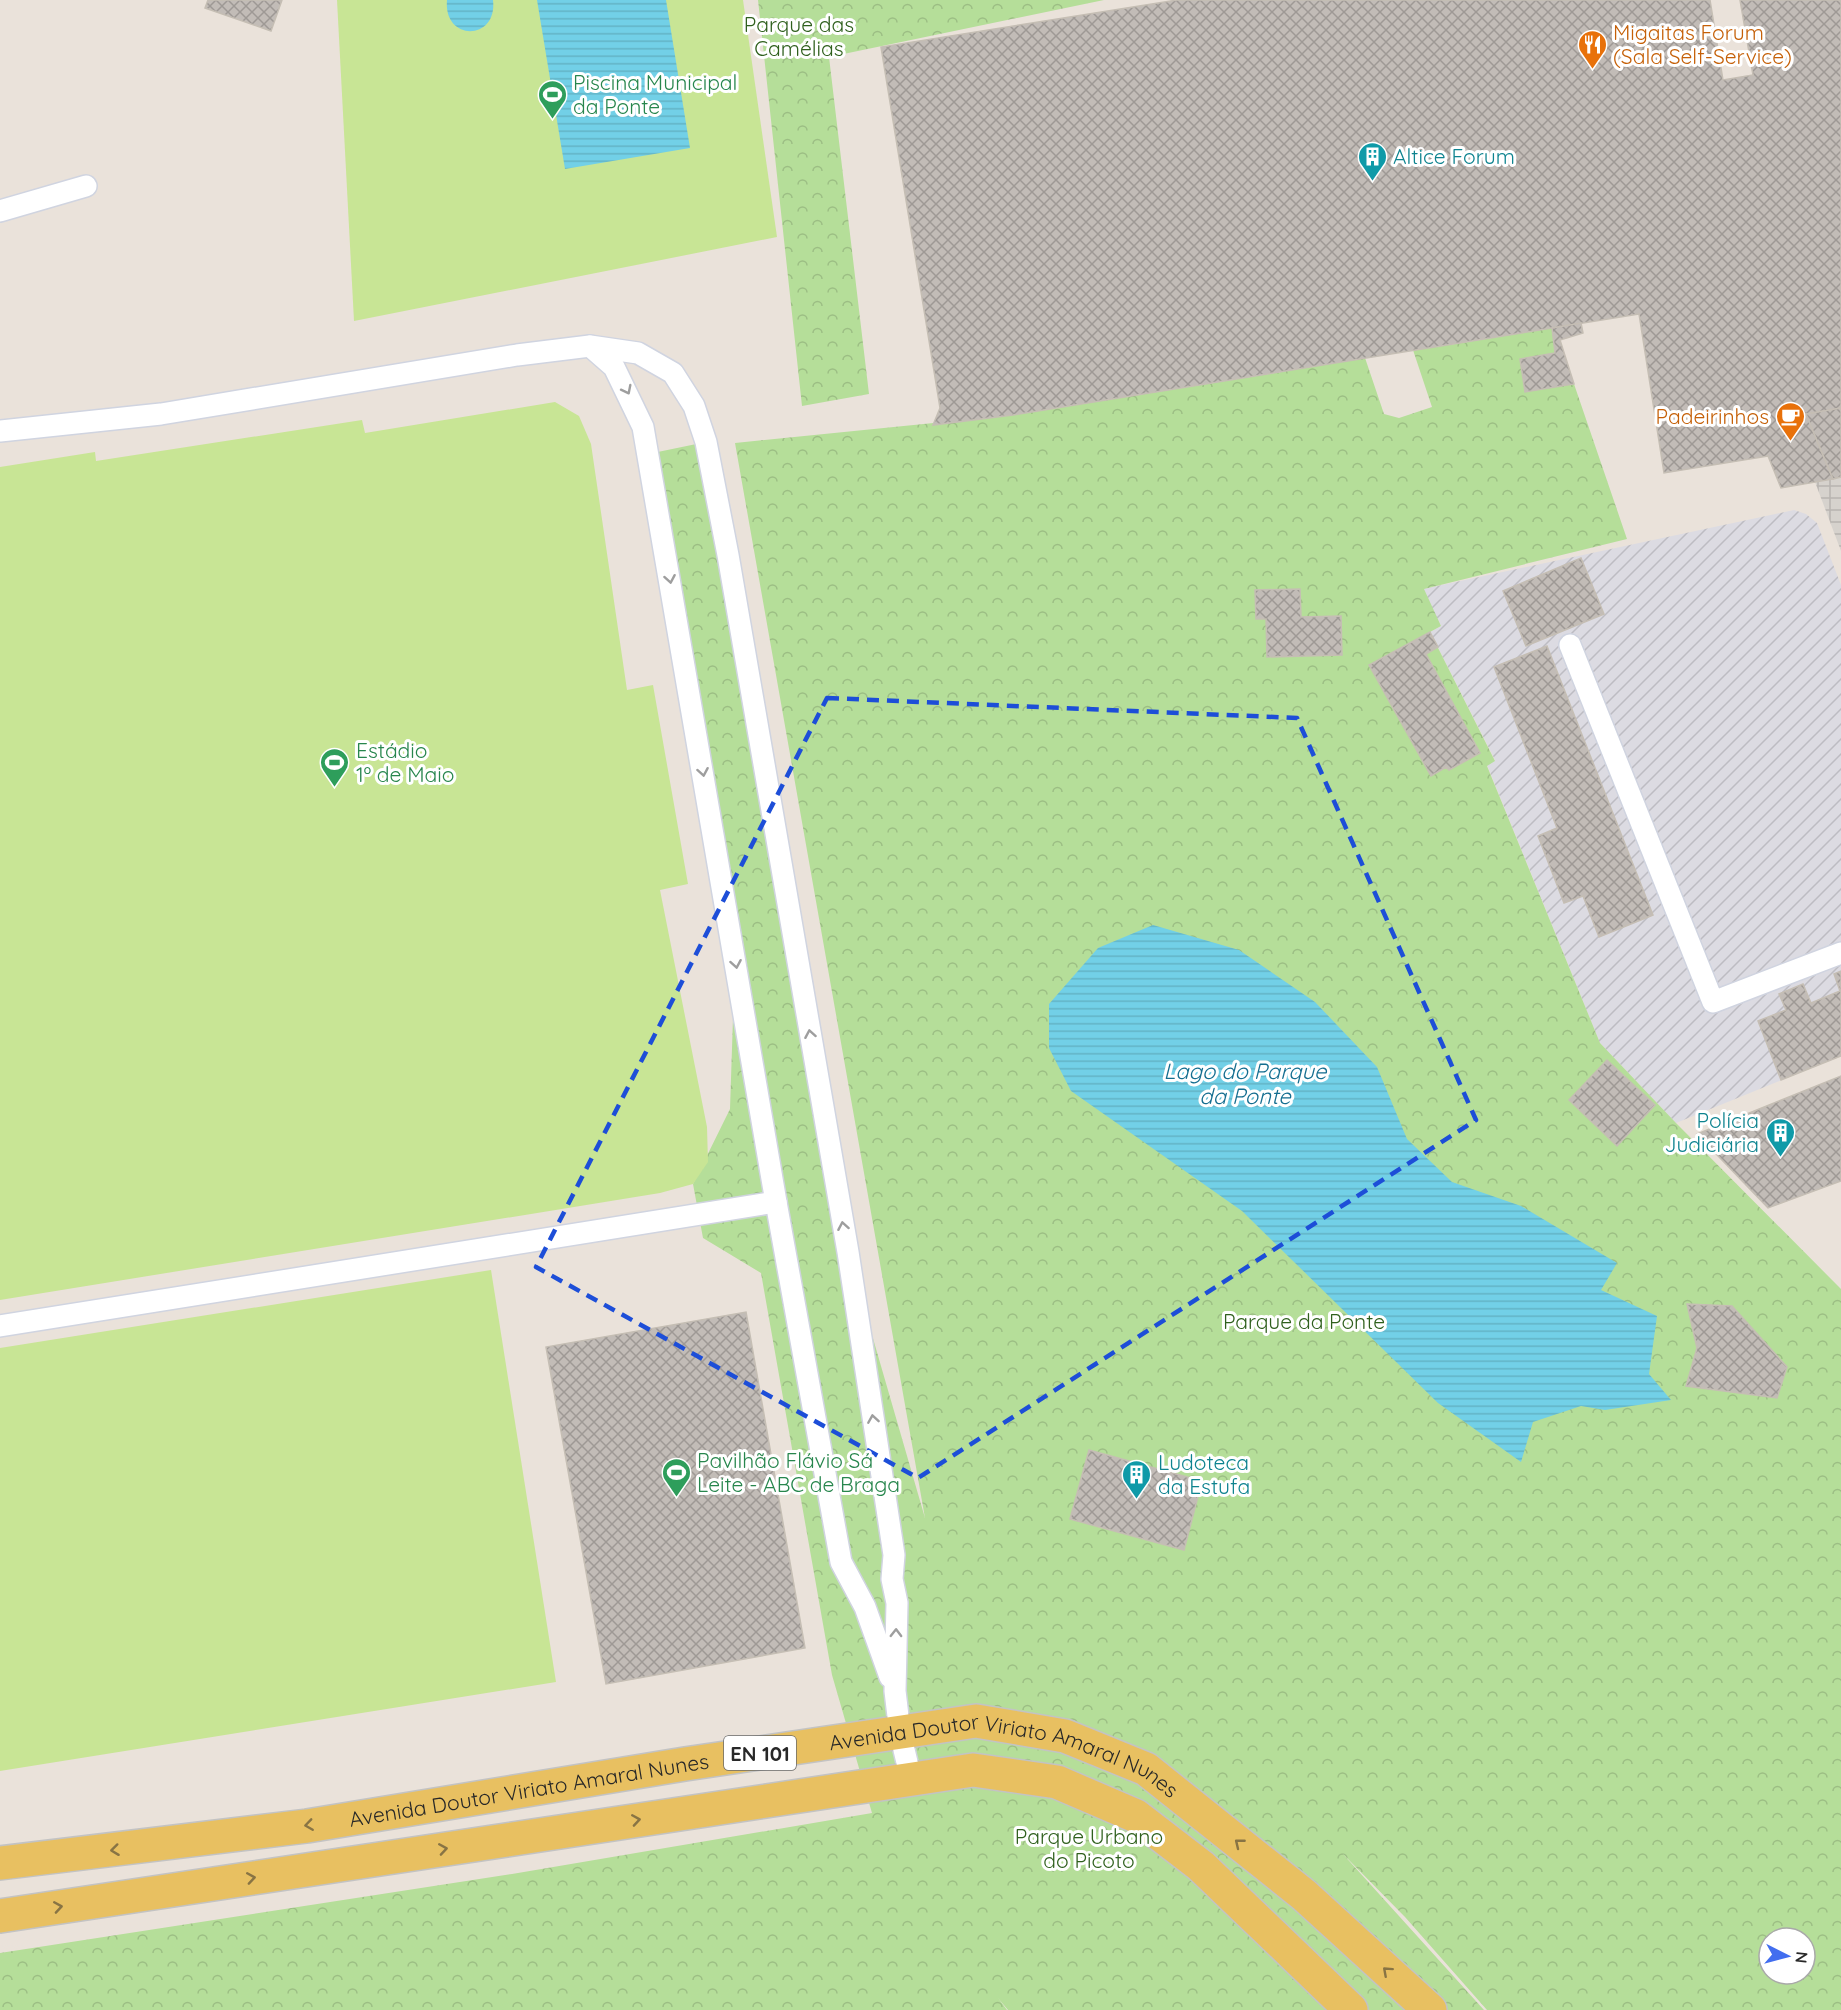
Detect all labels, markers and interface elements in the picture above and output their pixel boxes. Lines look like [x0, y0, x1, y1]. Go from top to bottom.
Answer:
park label: Parque das Camélias [744, 11, 854, 61]
place label: Migaitas Forum (Sala Self-Service) [1613, 19, 1792, 69]
restaurant icon: Migaitas Forum (Sala Self-Service) [1576, 28, 1608, 70]
place label: Piscina Municipal da Ponte [573, 69, 737, 119]
sports icon: Piscina Municipal da Ponte [536, 78, 568, 120]
building icon: Altice Forum [1356, 140, 1388, 182]
place label: Altice Forum [1393, 143, 1515, 169]
one-way arrow [619, 384, 631, 395]
cafe icon: Padeirinhos [1774, 400, 1806, 442]
place label: Padeirinhos [1656, 403, 1769, 429]
one-way arrow [663, 574, 676, 584]
place label: Estádio 1º de Maio [356, 737, 454, 787]
sports icon: Estádio 1º de Maio [319, 746, 351, 788]
one-way arrow [696, 766, 709, 776]
one-way arrow [729, 959, 741, 969]
one-way arrow [805, 1029, 817, 1039]
water label: Lago do Parque da Ponte [1164, 1057, 1328, 1110]
place label: Polícia Judiciária [1664, 1107, 1759, 1157]
building icon: Polícia Judiciária [1764, 1116, 1796, 1158]
one-way arrow [838, 1222, 850, 1231]
park label: Parque da Ponte [1223, 1308, 1385, 1334]
one-way arrow [868, 1414, 880, 1424]
place label: Pavilhão Flávio Sá Leite - ABC de Braga [697, 1447, 900, 1497]
place label: Ludoteca da Estufa [1158, 1449, 1250, 1499]
sports icon: Pavilhão Flávio Sá Leite - ABC de Braga [660, 1456, 692, 1498]
building icon: Ludoteca da Estufa [1121, 1458, 1153, 1500]
one-way arrow [890, 1628, 902, 1637]
street label: Avenida Doutor Viriato Amaral Nunes [827, 1708, 1184, 1803]
road number: EN 101 [724, 1736, 796, 1770]
street label: Avenida Doutor Viriato Amaral Nunes [347, 1748, 710, 1832]
one-way arrow [632, 1815, 641, 1827]
one-way arrow [304, 1819, 313, 1831]
park label: Parque Urbano do Picoto [1015, 1823, 1163, 1873]
one-way arrow [1235, 1840, 1246, 1851]
one-way arrow [438, 1843, 448, 1856]
one-way arrow [111, 1844, 120, 1856]
one-way arrow [246, 1872, 255, 1884]
one-way arrow [53, 1901, 62, 1913]
north arrow [1757, 1926, 1817, 1986]
text: N [1791, 1951, 1812, 1964]
one-way arrow [1383, 1967, 1393, 1978]

